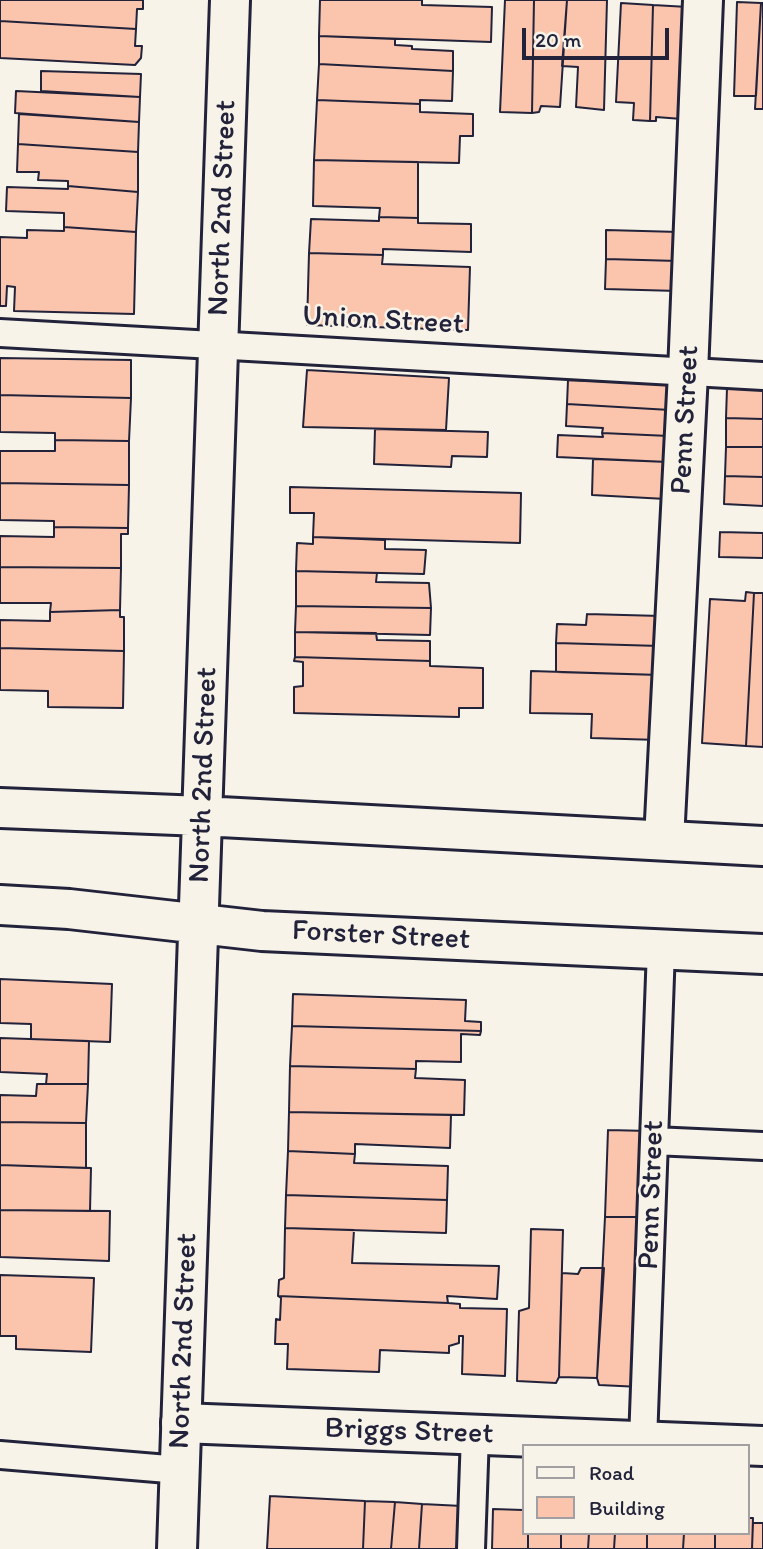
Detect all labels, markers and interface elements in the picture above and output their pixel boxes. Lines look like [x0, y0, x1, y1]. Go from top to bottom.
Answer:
scale bar [525, 14, 672, 58]
text: 20 m [535, 27, 581, 52]
street label: North 2nd Street [201, 99, 245, 317]
street label: Union Street [301, 299, 465, 343]
street label: Penn Street [664, 344, 708, 496]
street label: North 2nd Street [182, 666, 226, 884]
street label: Forster Street [291, 913, 471, 959]
street label: Penn Street [631, 1120, 673, 1270]
street label: North 2nd Street [162, 1232, 206, 1450]
street label: Briggs Street [324, 1411, 494, 1453]
legend [522, 1444, 749, 1535]
text: Road [589, 1460, 634, 1485]
text: Building [589, 1495, 665, 1520]

